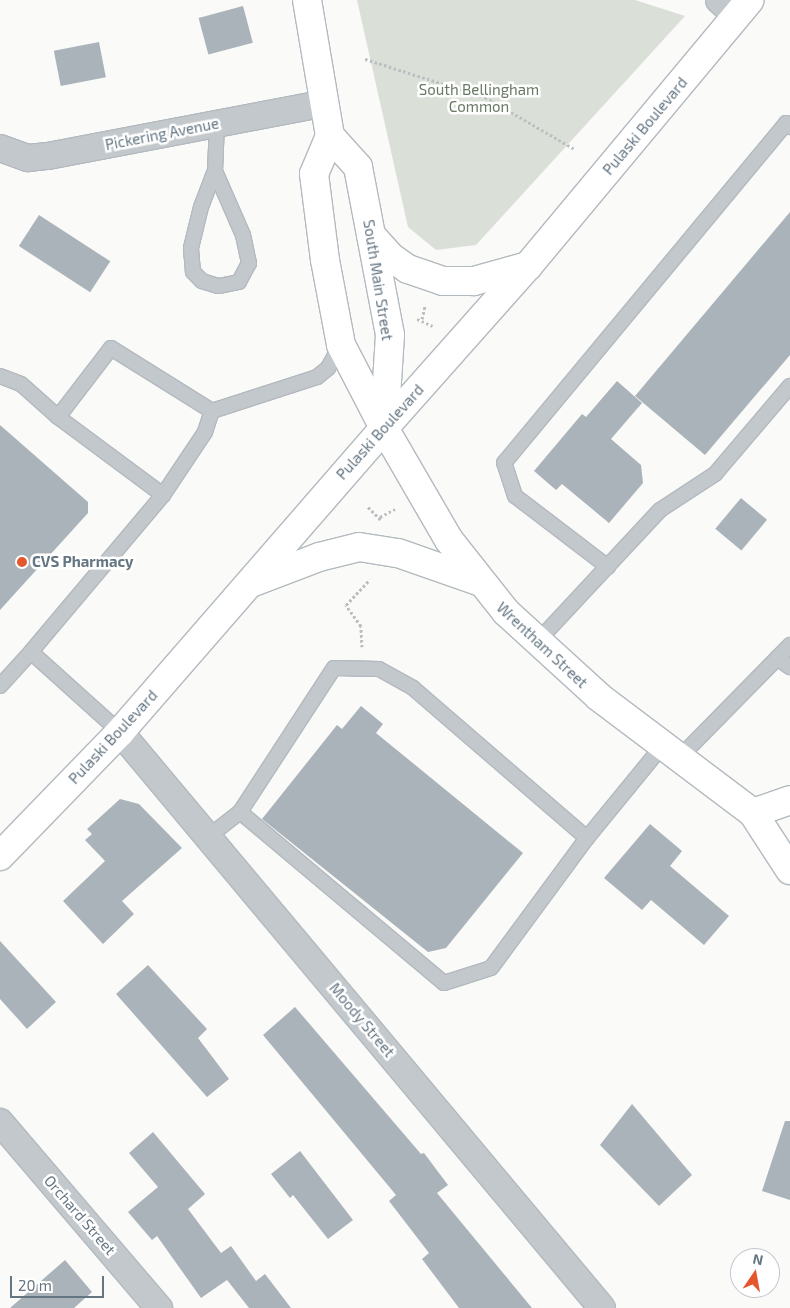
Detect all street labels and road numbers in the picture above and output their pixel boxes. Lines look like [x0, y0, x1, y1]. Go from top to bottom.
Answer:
street label: Pulaski Boulevard [599, 74, 691, 178]
street label: Pickering Avenue [103, 114, 221, 154]
street label: South Main Street [360, 218, 396, 342]
street label: Pulaski Boulevard [333, 381, 427, 483]
street label: Wrentham Street [493, 598, 591, 692]
street label: Pulaski Boulevard [65, 686, 161, 788]
street label: Moody Street [326, 979, 398, 1061]
street label: Orchard Street [41, 1172, 119, 1258]

